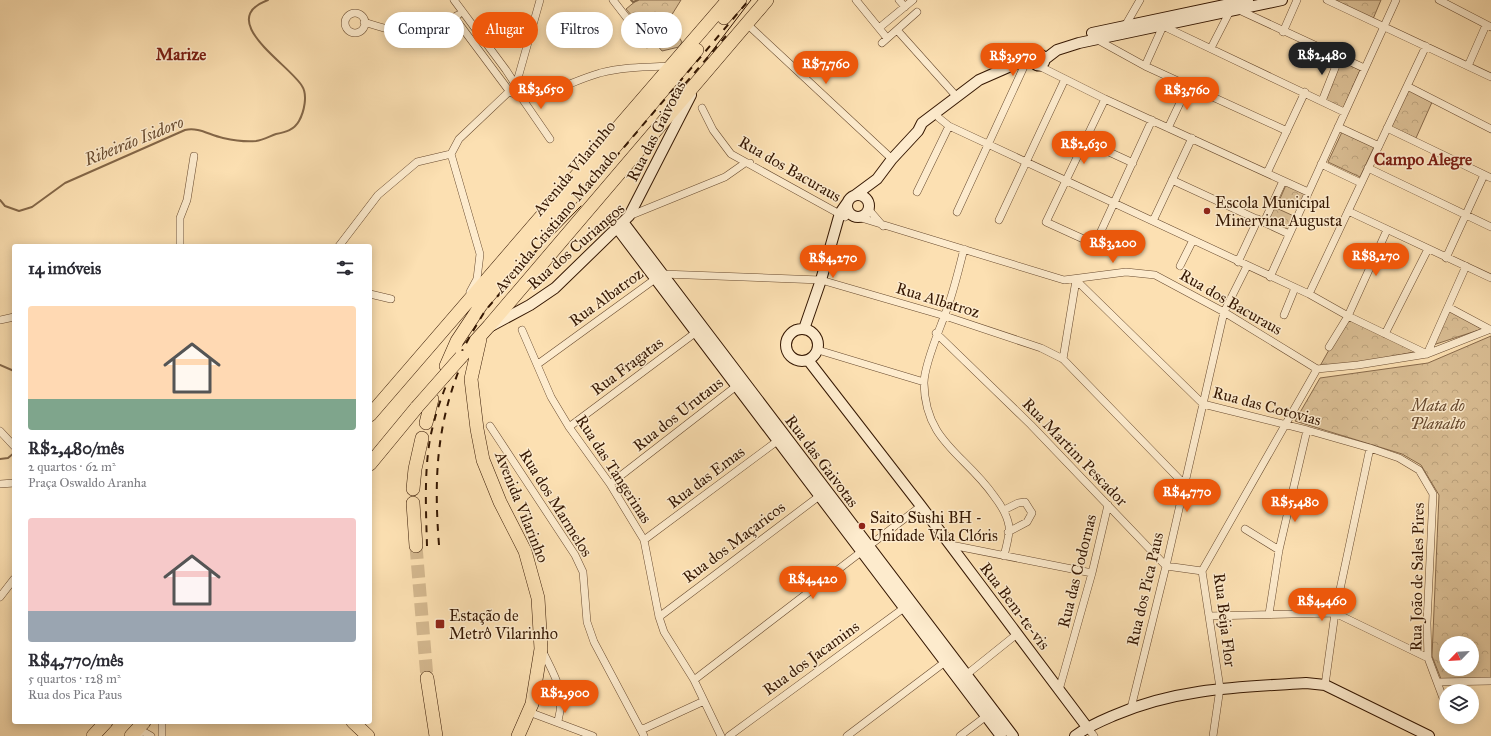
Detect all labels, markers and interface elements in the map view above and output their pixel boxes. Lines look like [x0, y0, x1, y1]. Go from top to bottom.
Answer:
chip: Comprar [384, 12, 464, 48]
chip: Alugar [472, 12, 538, 48]
chip: Filtros [546, 12, 613, 48]
chip: Novo [621, 12, 682, 48]
pin: R$2,480 [1285, 42, 1359, 76]
pin: R$3,970 [976, 43, 1050, 77]
district label: Marize [156, 44, 206, 65]
text: R$2,480 [1298, 47, 1346, 63]
text: R$3,970 [990, 48, 1036, 64]
pin: R$7,760 [789, 51, 863, 85]
text: R$7,760 [802, 56, 850, 72]
pin: R$3,650 [504, 76, 578, 110]
street label: Rua das Gaivotas [622, 77, 690, 185]
pin: R$3,760 [1150, 77, 1224, 111]
text: R$3,650 [518, 81, 564, 97]
text: R$3,760 [1164, 82, 1210, 98]
water label: Ribeirão Isidoro [80, 111, 187, 171]
street label: Avenida Vilarinho [528, 117, 619, 220]
pin: R$2,630 [1047, 131, 1121, 165]
street label: Rua dos Bacuraus [735, 132, 845, 206]
text: R$2,630 [1061, 136, 1107, 152]
street label: Avenida Cristiano Machado [490, 145, 622, 297]
district label: Campo Alegre [1374, 149, 1472, 170]
place label: Escola Municipal Minervina Augusta [1215, 193, 1342, 231]
street label: Rua dos Curiangos [524, 199, 629, 294]
marker: Escola Municipal Minervina Augusta [1202, 206, 1212, 216]
pin: R$3,200 [1076, 230, 1150, 264]
text: R$3,200 [1089, 235, 1137, 251]
pin: R$8,270 [1339, 243, 1413, 277]
pin: R$4,270 [796, 245, 870, 279]
text: R$8,270 [1352, 248, 1400, 264]
text: R$4,270 [809, 250, 857, 266]
icon: filters [334, 257, 356, 279]
text: 14 imóveis [28, 258, 101, 279]
street label: Rua Albatroz [565, 264, 647, 330]
street label: Rua dos Bacuraus [1176, 265, 1286, 339]
street label: Rua Albatroz [894, 278, 983, 322]
icon: home [156, 332, 228, 404]
street label: Rua Fragatas [587, 333, 667, 400]
street label: Rua dos Urutaus [629, 373, 727, 455]
street label: Rua das Cotovias [1211, 382, 1323, 430]
street label: Rua Martim Pescador [1019, 394, 1131, 510]
park label: Mata do Planalto [1409, 396, 1466, 433]
street label: Rua das Tangerinas [571, 411, 656, 527]
street label: Rua das Gaivotas [781, 411, 863, 511]
text: R$2,480/mês [28, 438, 124, 459]
street label: Rua das Emas [664, 442, 748, 512]
street label: Rua dos Marmelos [515, 446, 597, 560]
street label: Avenida Vilarinho [491, 448, 553, 565]
text: 2 quartos · 62 m² [28, 459, 116, 475]
text: Praça Oswaldo Aranha [28, 475, 146, 491]
pin: R$4,770 [1150, 479, 1224, 513]
text: R$4,770 [1163, 484, 1211, 500]
pin: R$5,480 [1258, 489, 1332, 523]
text: R$5,480 [1271, 494, 1319, 510]
street label: Rua dos Maçaricos [679, 497, 789, 587]
street label: Rua João de Sales Pires [1406, 502, 1429, 652]
place label: Saito Sushi BH - Unidade Vila Clóris [870, 508, 998, 545]
street label: Rua das Codornas [1054, 512, 1100, 630]
marker: Saito Sushi BH - Unidade Vila Clóris [857, 521, 867, 531]
street label: Rua dos Pica Paus [1123, 530, 1167, 648]
icon: home [156, 544, 228, 616]
street label: Rua Bem-te-vis [976, 559, 1054, 653]
pin: R$4,420 [776, 566, 850, 600]
text: R$4,420 [788, 571, 838, 587]
street label: Rua Beija Flor [1210, 572, 1240, 668]
pin: R$4,460 [1285, 588, 1359, 622]
text: R$4,460 [1297, 593, 1347, 609]
place label: Estação de Metrô Vilarinho [449, 606, 558, 643]
street label: Rua dos Jacamins [759, 617, 863, 700]
marker: Estação de Metrô Vilarinho [434, 618, 446, 630]
north arrow [1439, 636, 1479, 676]
map controls [1439, 636, 1479, 724]
text: R$4,770/mês [28, 650, 124, 671]
text: 5 quartos · 128 m² [28, 671, 121, 687]
pin: R$2,900 [528, 680, 602, 714]
button: layers [1439, 684, 1479, 724]
text: R$2,900 [540, 685, 590, 701]
text: Rua dos Pica Paus [28, 687, 122, 703]

